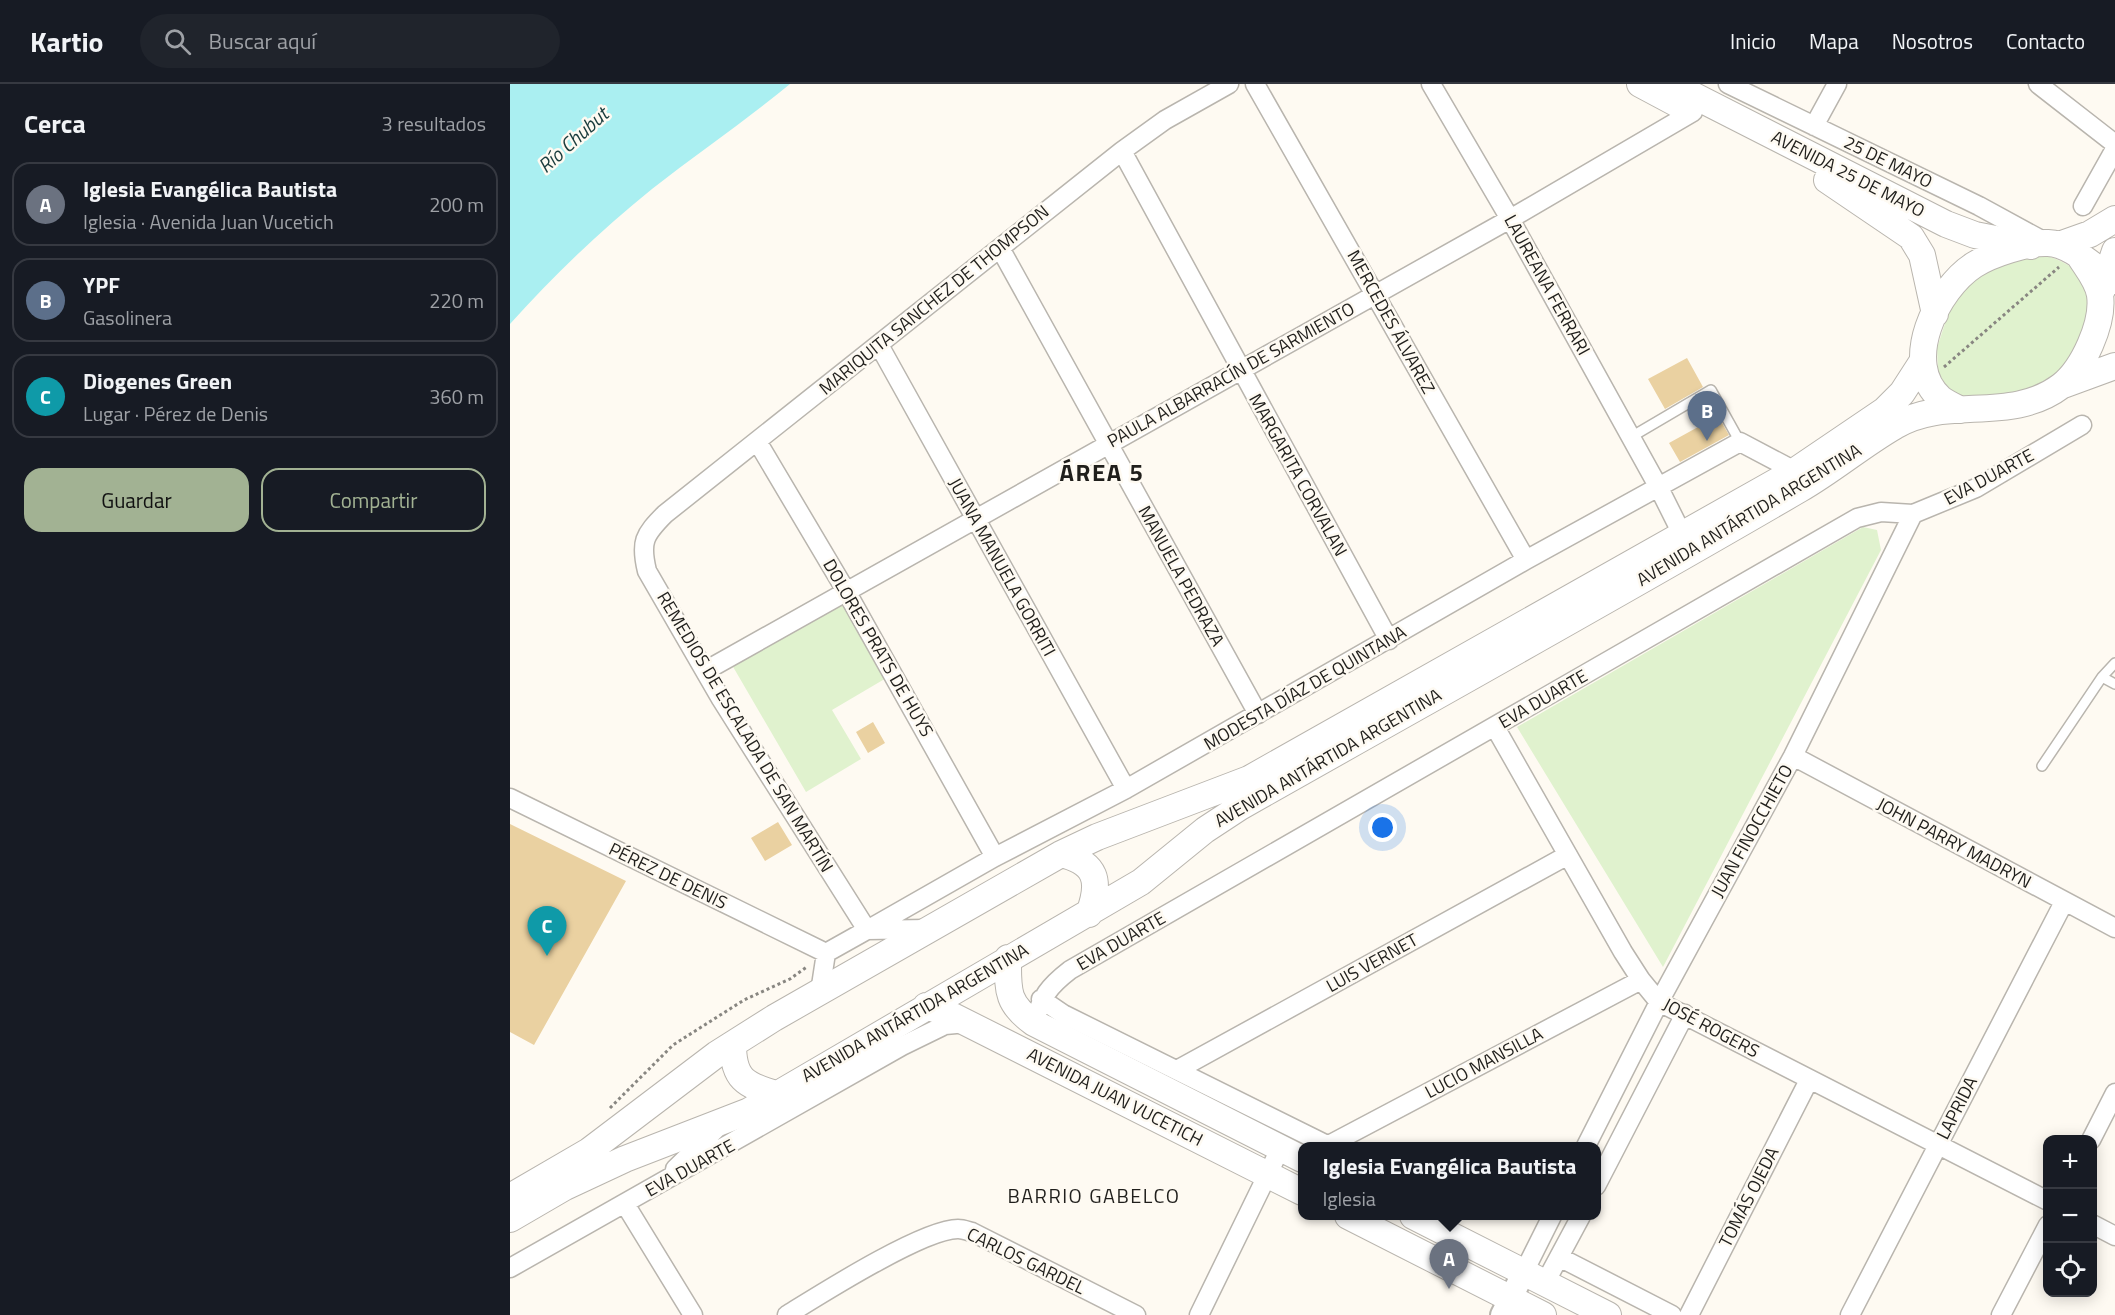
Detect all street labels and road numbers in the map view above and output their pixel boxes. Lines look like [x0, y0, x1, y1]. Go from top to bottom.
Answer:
street label: AVENIDA 25 DE MAYO [1767, 123, 1930, 224]
street label: 25 DE MAYO [1839, 128, 1937, 195]
street label: MARIQUITA SANCHEZ DE THOMPSON [813, 198, 1055, 401]
street label: LAUREANA FERRARI [1498, 209, 1597, 360]
street label: MERCEDES ÁLVAREZ [1341, 245, 1442, 399]
street label: PAULA ALBARRACÍN DE SARMIENTO [1102, 295, 1359, 454]
street label: MARGARITA CORVALAN [1242, 389, 1354, 561]
street label: AVENIDA ANTÁRTIDA ARGENTINA [1631, 436, 1867, 593]
street label: EVA DUARTE [1939, 441, 2039, 512]
street label: JUANA MANUELA GORRITI [942, 472, 1063, 661]
street label: MANUELA PEDRAZA [1132, 500, 1231, 651]
street label: DOLORES PRATS DE HUYS [816, 554, 940, 742]
street label: REMEDIOS DE ESCALADA DE SAN MARTÍN [651, 586, 840, 877]
street label: MODESTA DÍAZ DE QUINTANA [1198, 618, 1411, 757]
street label: EVA DUARTE [1493, 662, 1592, 735]
street label: AVENIDA ANTÁRTIDA ARGENTINA [1209, 681, 1447, 834]
street label: JUAN FINOCCHIETO [1704, 759, 1799, 902]
street label: JOHN PARRY MADRYN [1872, 790, 2036, 895]
street label: PÉREZ DE DENIS [604, 835, 732, 916]
street label: EVA DUARTE [1071, 904, 1170, 977]
street label: LUIS VERNET [1321, 926, 1423, 999]
street label: AVENIDA ANTÁRTIDA ARGENTINA [796, 936, 1034, 1089]
street label: JOSÉ ROGERS [1658, 991, 1764, 1064]
street label: LUCIO MANSILLA [1420, 1020, 1548, 1105]
street label: AVENIDA JUAN VUCETICH [1022, 1040, 1208, 1153]
street label: LAPRIDA [1929, 1071, 1984, 1144]
street label: EVA DUARTE [640, 1132, 740, 1203]
street label: TOMÁS OJEDA [1712, 1142, 1785, 1252]
street label: CARLOS GARDEL [963, 1220, 1090, 1301]

